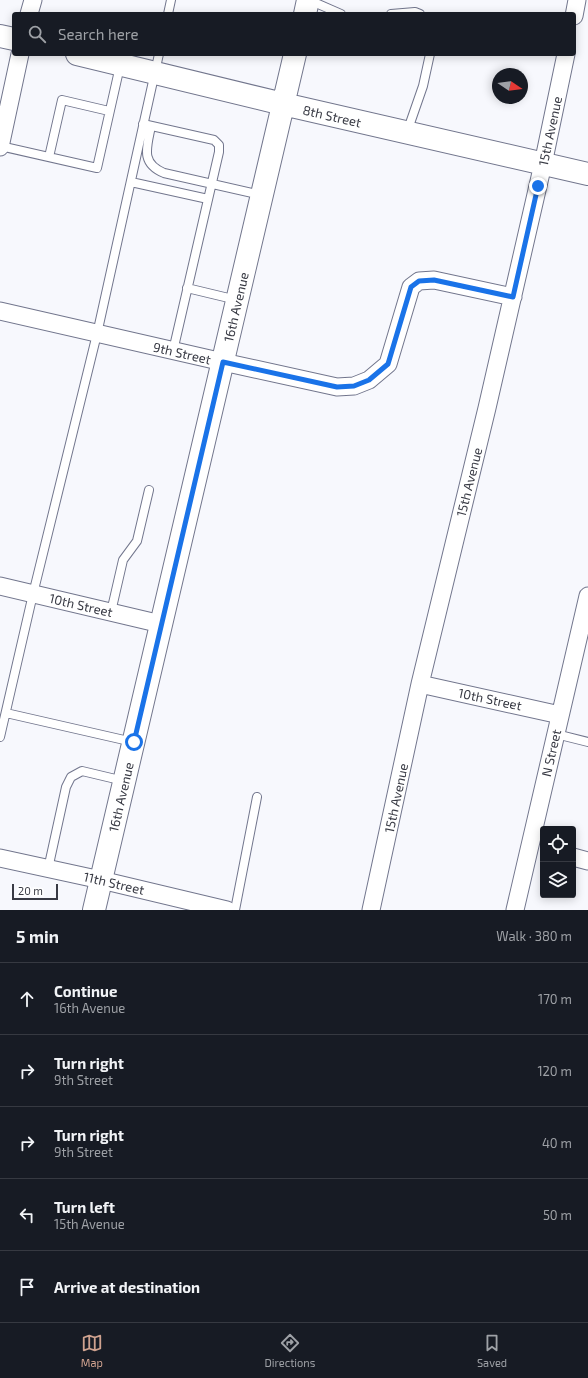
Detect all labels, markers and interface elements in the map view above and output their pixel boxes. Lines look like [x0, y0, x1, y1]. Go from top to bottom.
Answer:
search box [12, 12, 576, 56]
icon: search [26, 23, 48, 45]
text: Search here [58, 25, 139, 43]
north arrow [492, 68, 528, 104]
street label: 15th Avenue [535, 95, 565, 167]
street label: 8th Street [301, 102, 363, 130]
route end [529, 177, 547, 195]
street label: 16th Avenue [220, 270, 252, 344]
street label: 9th Street [151, 339, 213, 367]
street label: 15th Avenue [453, 446, 485, 518]
street label: 10th Street [48, 590, 114, 620]
street label: 10th Street [457, 684, 523, 714]
street label: N Street [538, 728, 564, 778]
route start [125, 733, 143, 751]
street label: 16th Avenue [105, 760, 137, 834]
street label: 15th Avenue [381, 762, 411, 834]
map controls [540, 826, 576, 898]
button: locate [540, 826, 576, 862]
button: layers [540, 862, 576, 898]
street label: 11th Street [82, 868, 146, 898]
scale bar [12, 882, 58, 901]
text: 20 m [18, 884, 43, 897]
text: 5 min [16, 926, 59, 946]
text: Walk · 380 m [496, 928, 572, 944]
text: Continue [54, 982, 117, 1000]
icon: ahead [16, 988, 38, 1010]
text: 170 m [538, 991, 572, 1007]
text: 16th Avenue [54, 1000, 125, 1016]
text: Turn right [54, 1054, 124, 1072]
icon: right [16, 1060, 38, 1082]
text: 120 m [537, 1063, 572, 1079]
text: 9th Street [54, 1072, 113, 1088]
text: Turn right [54, 1126, 124, 1144]
icon: right [16, 1132, 38, 1154]
text: 40 m [542, 1135, 572, 1151]
text: 9th Street [54, 1144, 113, 1160]
text: Turn left [54, 1198, 115, 1216]
icon: left [16, 1204, 38, 1226]
text: 50 m [543, 1207, 572, 1223]
text: 15th Avenue [54, 1216, 125, 1232]
icon: arrive [16, 1276, 38, 1298]
text: Arrive at destination [54, 1278, 200, 1296]
tab: Map [81, 1332, 103, 1369]
tab: Directions [265, 1332, 315, 1369]
tab: Saved [477, 1332, 507, 1369]

